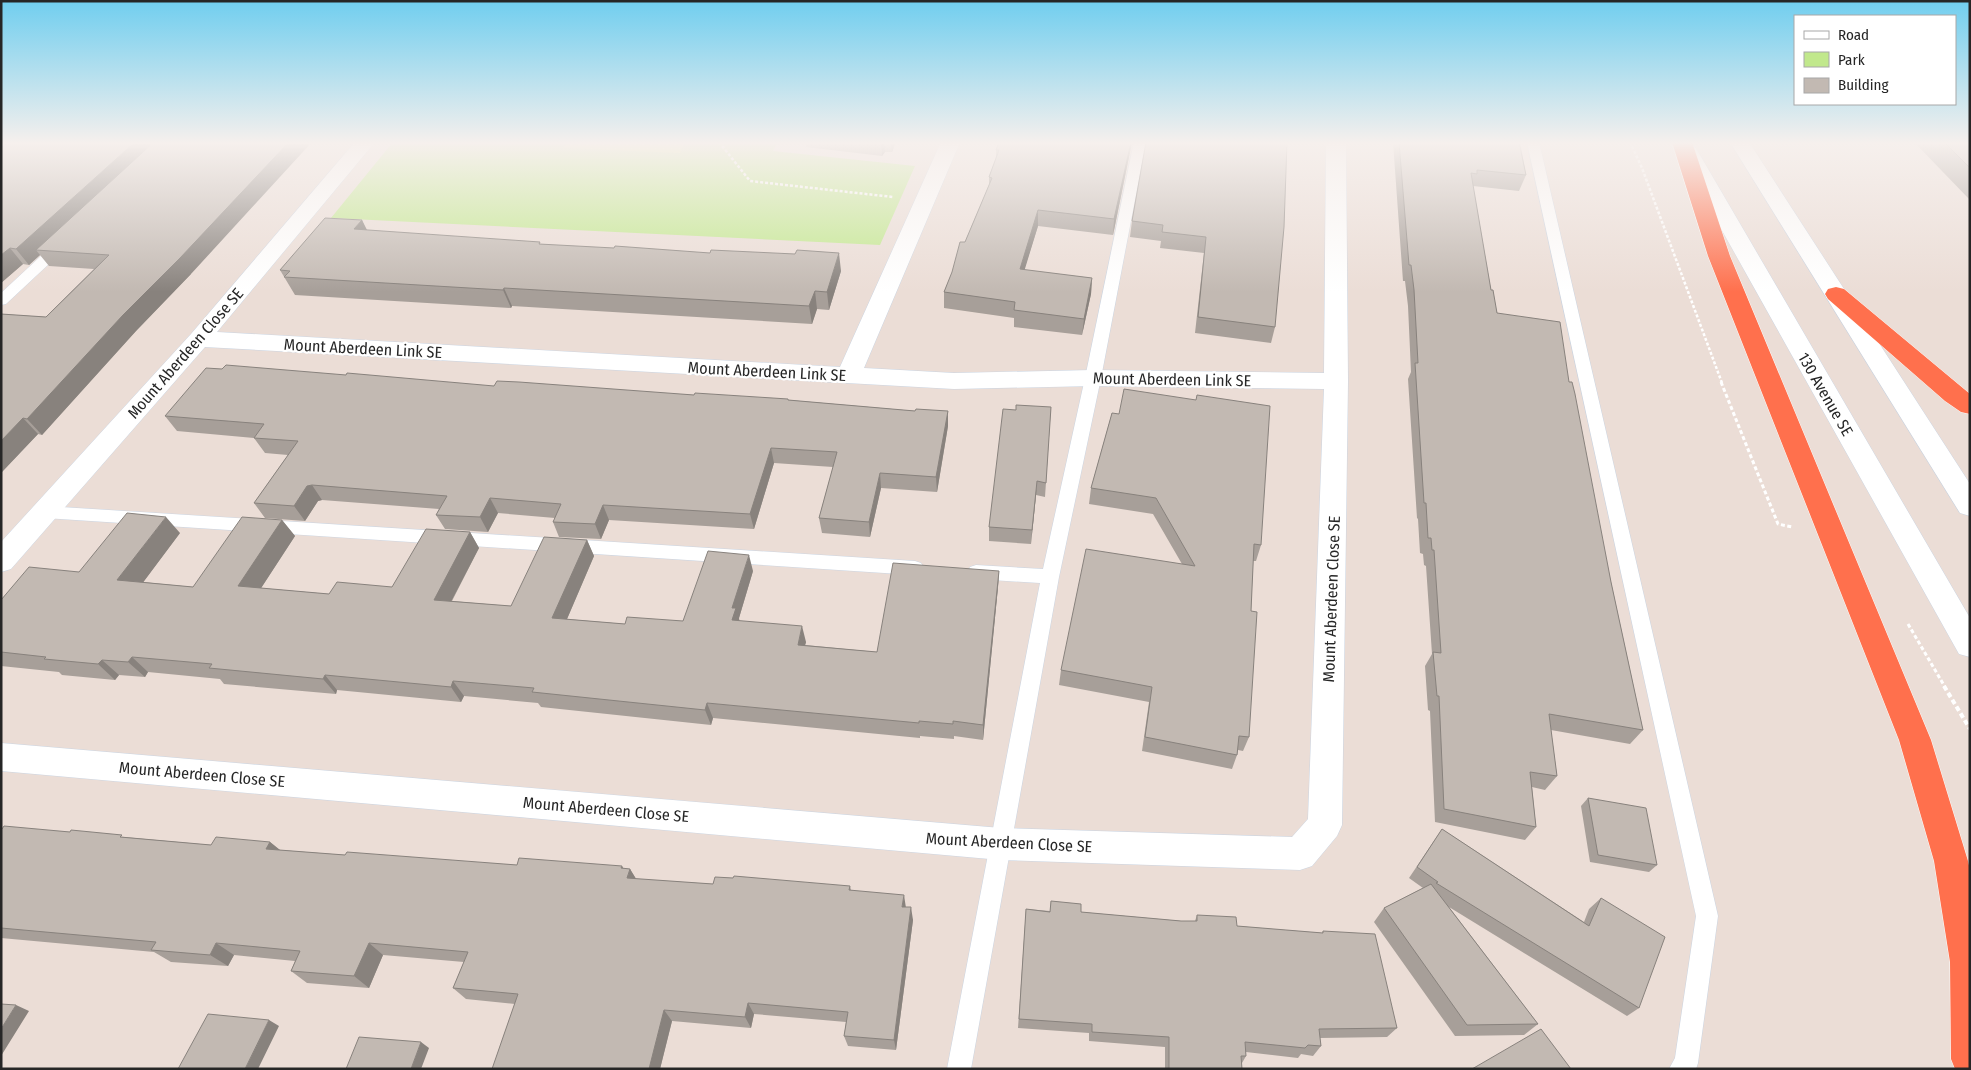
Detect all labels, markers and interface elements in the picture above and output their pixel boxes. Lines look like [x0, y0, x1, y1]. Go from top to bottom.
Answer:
legend [1794, 15, 1956, 105]
text: Road [1838, 26, 1869, 44]
text: Park [1838, 51, 1865, 69]
text: Building [1838, 76, 1889, 94]
street label: Mount Aberdeen Close SE [124, 284, 247, 422]
street label: Mount Aberdeen Link SE [283, 335, 443, 362]
street label: 130 Avenue SE [1794, 349, 1857, 439]
street label: Mount Aberdeen Link SE [687, 358, 847, 385]
street label: Mount Aberdeen Link SE [1093, 369, 1251, 390]
street label: Mount Aberdeen Close SE [1319, 515, 1344, 683]
street label: Mount Aberdeen Close SE [118, 758, 286, 791]
street label: Mount Aberdeen Close SE [522, 793, 690, 826]
street label: Mount Aberdeen Close SE [925, 829, 1093, 856]

